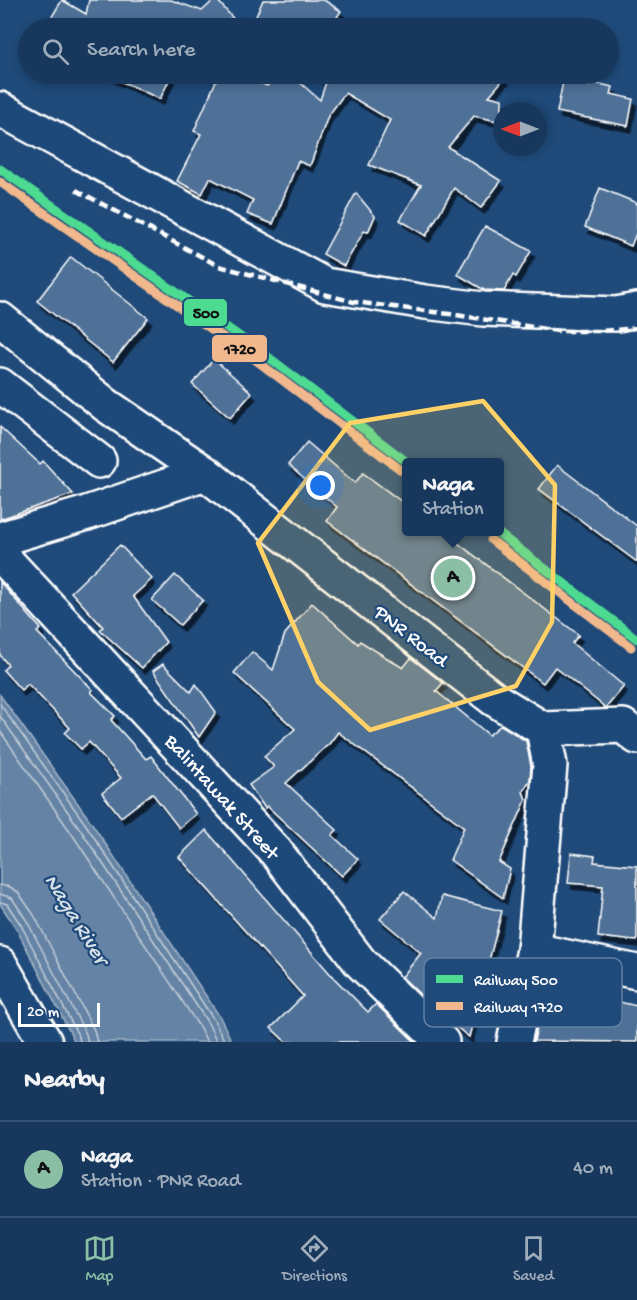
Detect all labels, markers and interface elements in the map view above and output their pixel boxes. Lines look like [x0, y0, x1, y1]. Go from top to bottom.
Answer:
search box [18, 18, 619, 84]
icon: search [39, 35, 72, 68]
text: Search here [87, 38, 195, 64]
north arrow [493, 102, 547, 156]
line badge: 500 [183, 298, 228, 327]
text: 500 [193, 306, 219, 325]
line badge: 1720 [211, 334, 268, 363]
text: 1720 [223, 342, 256, 361]
popup [402, 458, 504, 536]
your location [306, 471, 335, 500]
text: Naga [423, 473, 474, 499]
text: Station [423, 499, 483, 522]
pin: A [434, 556, 472, 600]
street label: PNR Road [367, 600, 453, 675]
street label: Balintawak Street [157, 730, 285, 868]
water label: Naga River [37, 870, 115, 974]
legend [424, 958, 622, 1027]
text: Railway 500 [474, 973, 558, 992]
scale bar [18, 1000, 100, 1028]
text: Railway 1720 [474, 1000, 563, 1019]
text: 20 m [27, 1004, 59, 1023]
text: Nearby [24, 1066, 105, 1097]
text: Naga [81, 1145, 132, 1171]
text: A [38, 1158, 49, 1181]
text: 40 m [573, 1158, 613, 1181]
text: Station · PNR Road [81, 1171, 241, 1194]
tab: Map [83, 1232, 116, 1287]
tab: Directions [282, 1232, 347, 1287]
tab: Saved [513, 1232, 554, 1287]

